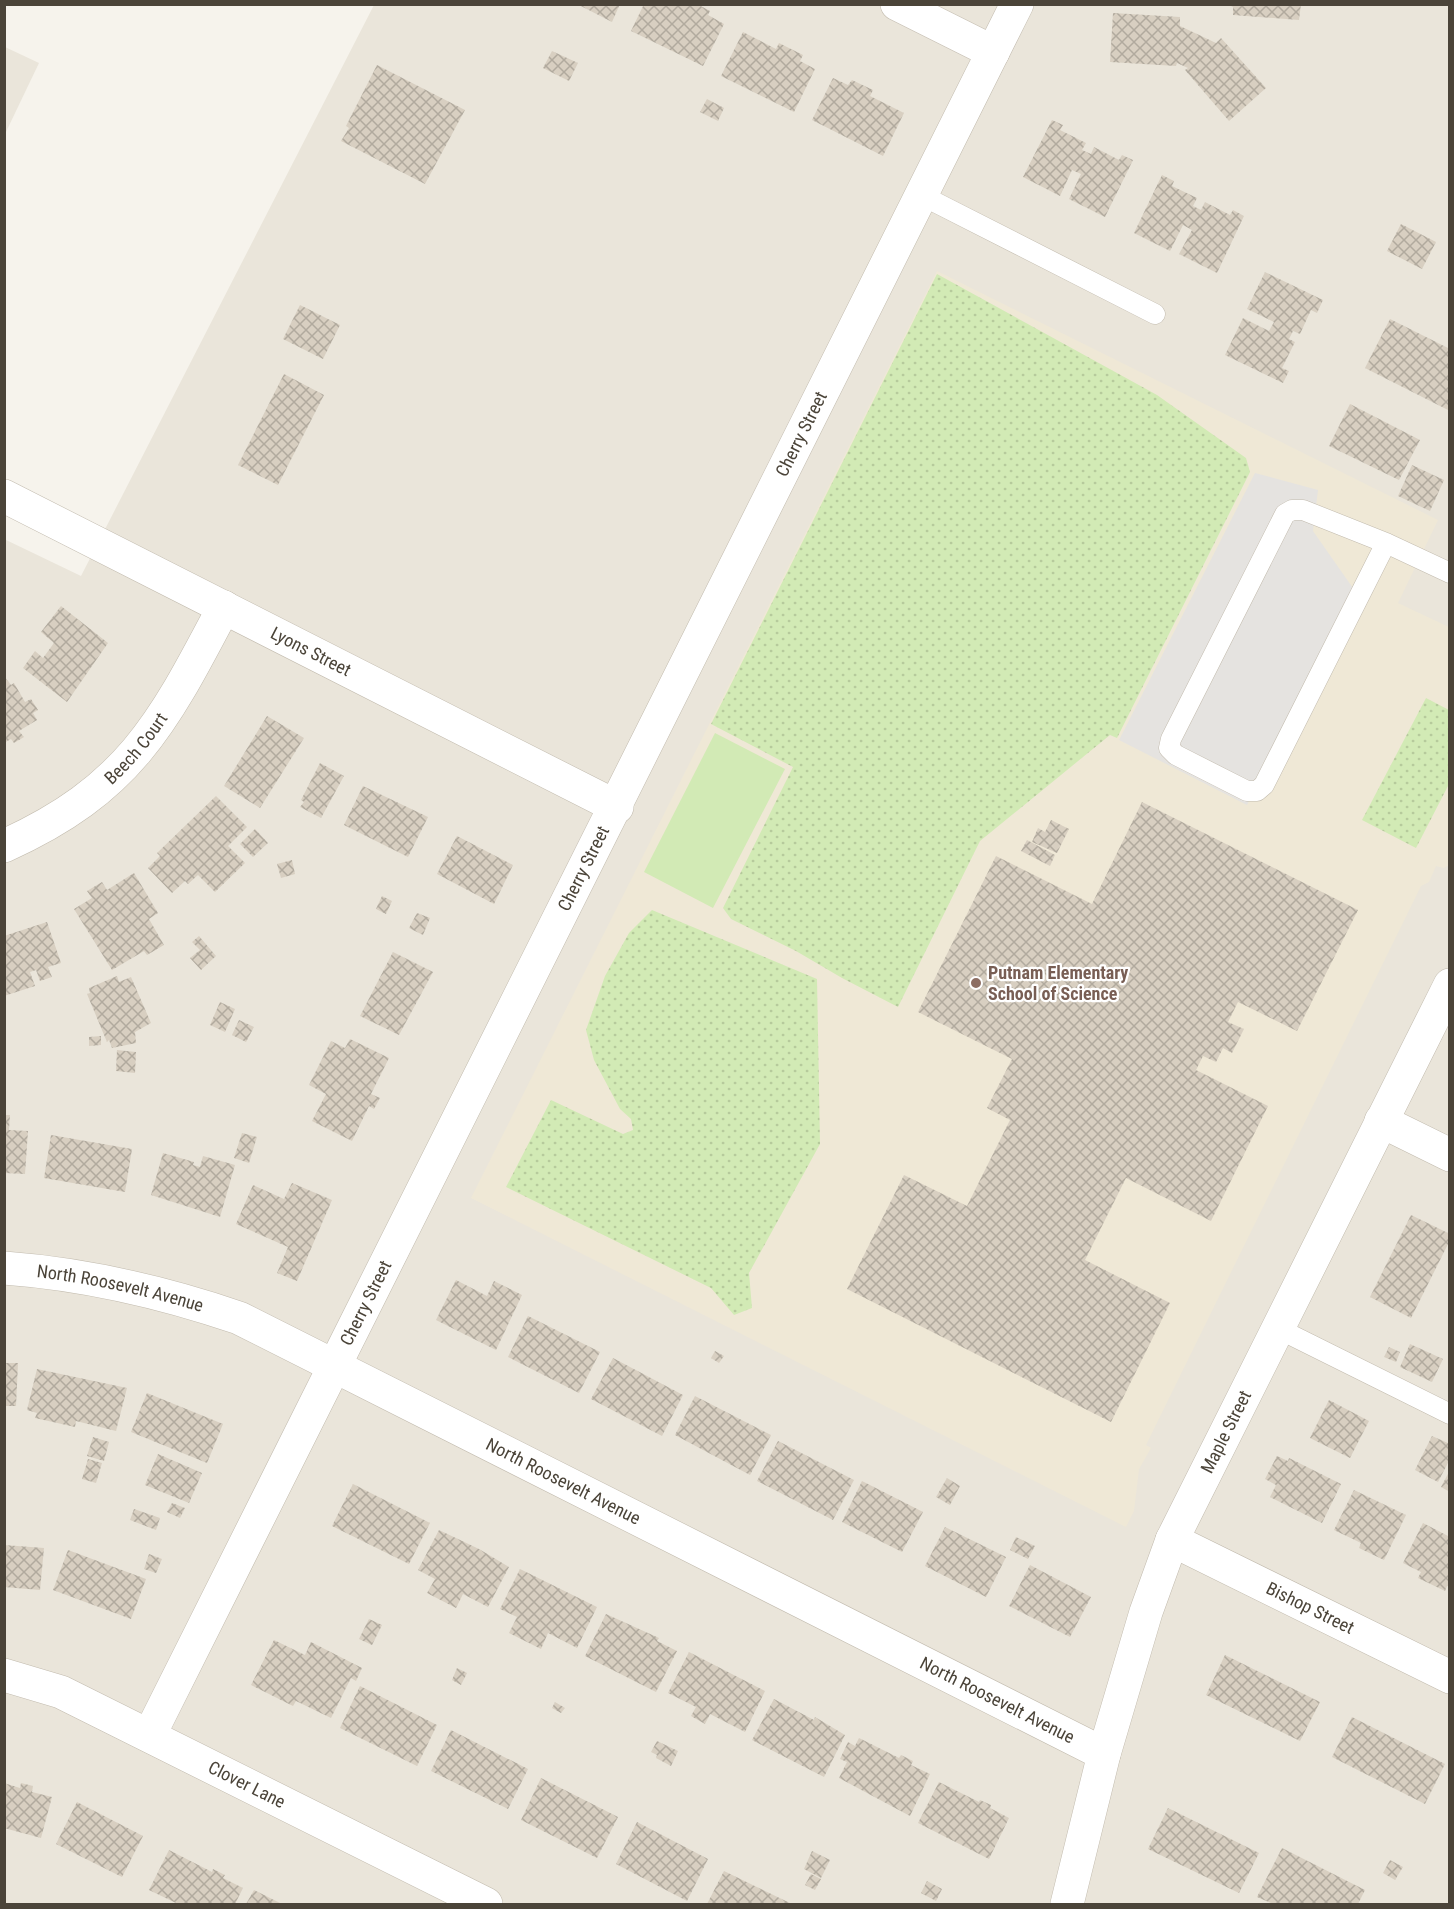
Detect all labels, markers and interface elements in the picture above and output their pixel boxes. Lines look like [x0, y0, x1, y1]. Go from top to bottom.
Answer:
street label: Cherry Street [771, 388, 831, 480]
street label: Lyons Street [267, 622, 355, 680]
street label: Beech Court [100, 709, 172, 788]
street label: Cherry Street [553, 822, 613, 914]
place label: Putnam Elementary School of Science [988, 962, 1128, 1004]
marker: Putnam Elementary School of Science [969, 976, 983, 990]
street label: Cherry Street [335, 1257, 396, 1349]
street label: North Roosevelt Avenue [36, 1260, 206, 1316]
street label: Maple Street [1196, 1387, 1255, 1477]
street label: North Roosevelt Avenue [483, 1433, 644, 1529]
street label: Bishop Street [1263, 1577, 1358, 1638]
street label: North Roosevelt Avenue [917, 1652, 1078, 1747]
street label: Clover Lane [205, 1756, 289, 1812]

